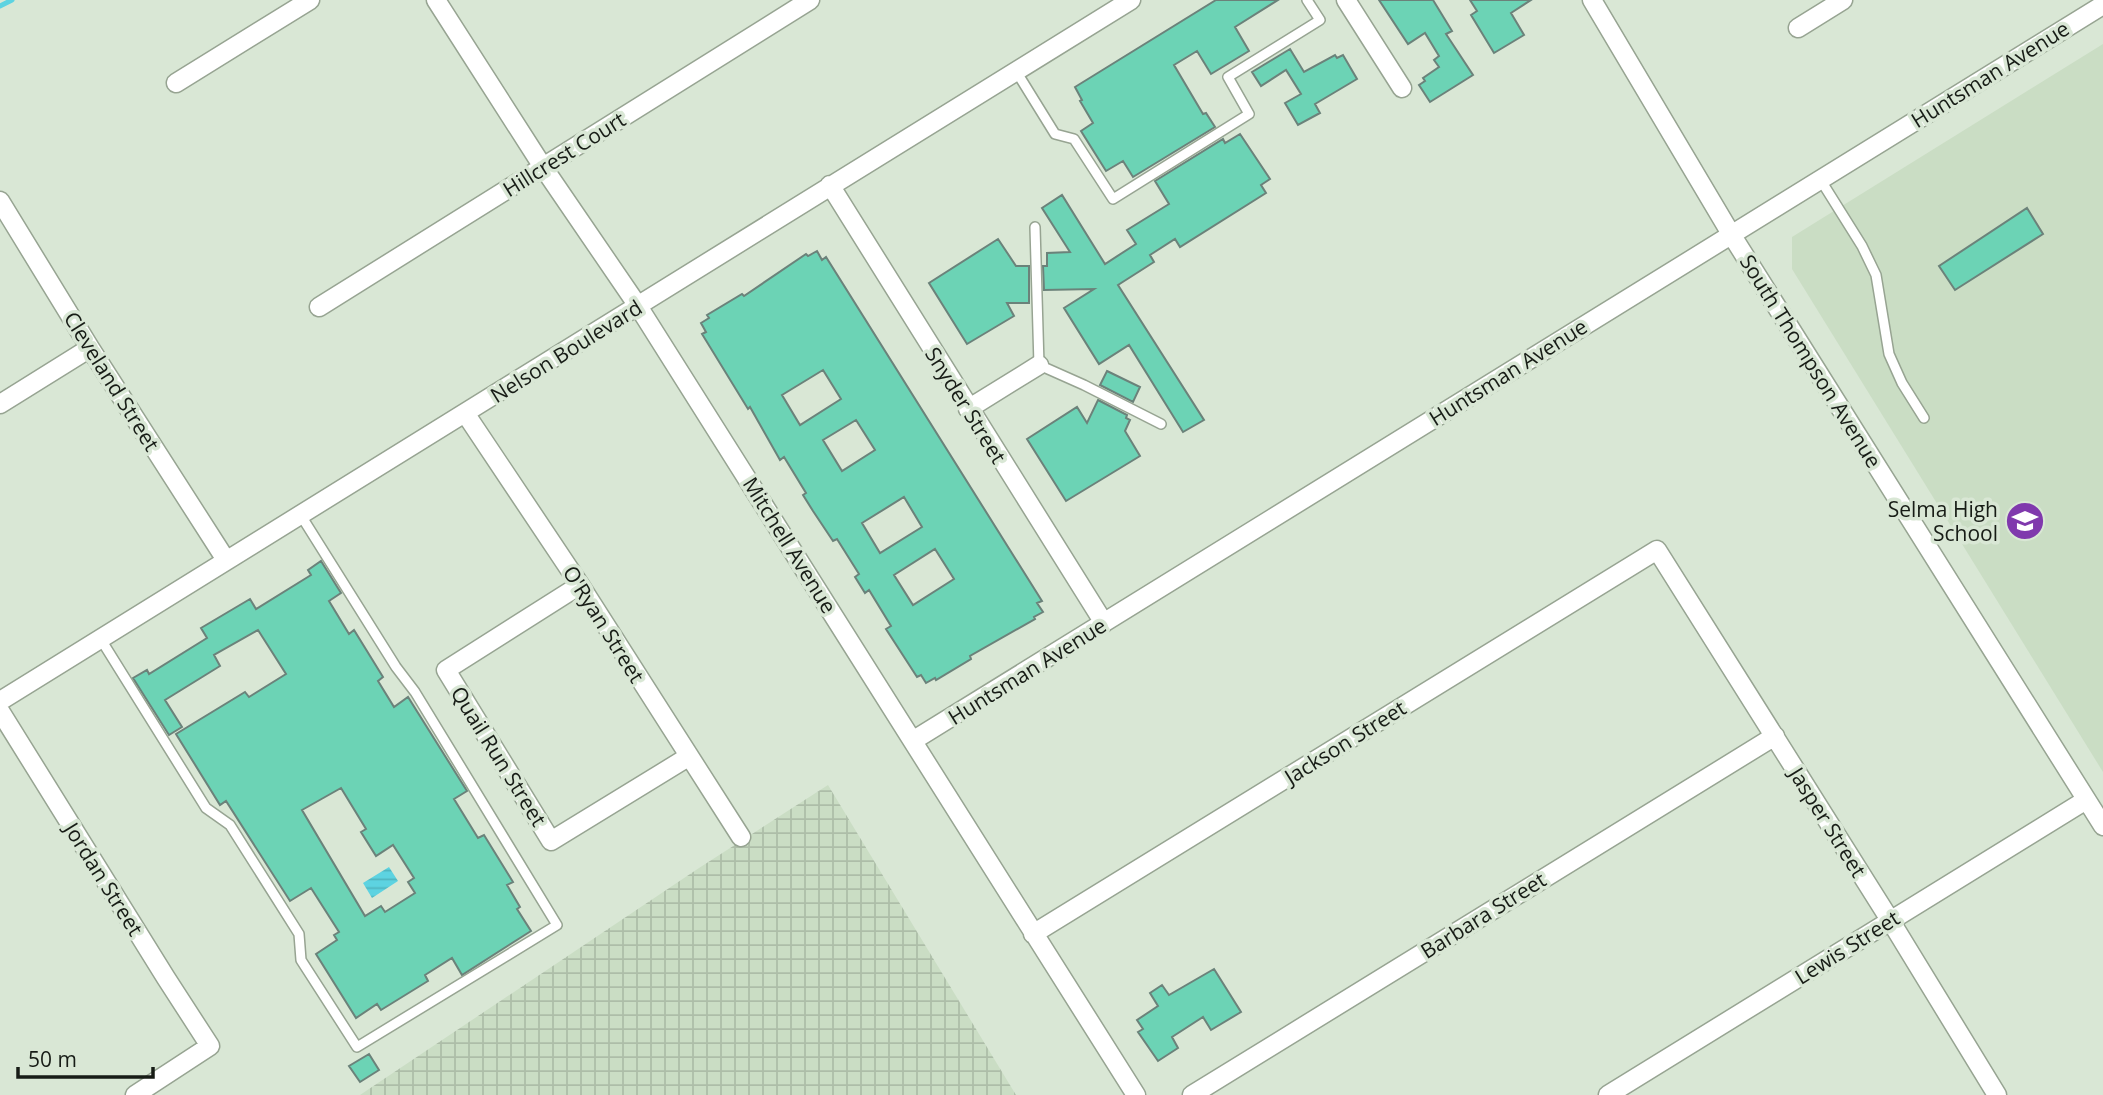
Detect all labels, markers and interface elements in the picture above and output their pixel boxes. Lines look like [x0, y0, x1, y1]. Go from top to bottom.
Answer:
street label: Huntsman Avenue [1906, 14, 2074, 134]
street label: Hillcrest Court [497, 105, 631, 203]
street label: South Thompson Avenue [1734, 249, 1888, 473]
street label: Nelson Boulevard [485, 293, 647, 409]
street label: Cleveland Street [58, 306, 166, 456]
street label: Huntsman Avenue [1424, 312, 1592, 432]
street label: Snyder Street [919, 342, 1013, 468]
street label: Mitchell Avenue [737, 472, 843, 618]
place label: Selma High School [1888, 495, 1998, 547]
school or university icon: Selma High School [2004, 500, 2046, 542]
street label: O'Ryan Street [557, 560, 651, 688]
street label: Huntsman Avenue [943, 611, 1111, 731]
street label: Quail Run Street [445, 681, 553, 831]
street label: Jackson Street [1277, 694, 1411, 792]
street label: Jasper Street [1782, 760, 1873, 882]
street label: Jordan Street [57, 815, 150, 941]
street label: Barbara Street [1415, 865, 1551, 965]
street label: Lewis Street [1789, 904, 1905, 990]
scale bar [18, 1036, 152, 1080]
text: 50 m [28, 1045, 77, 1073]

